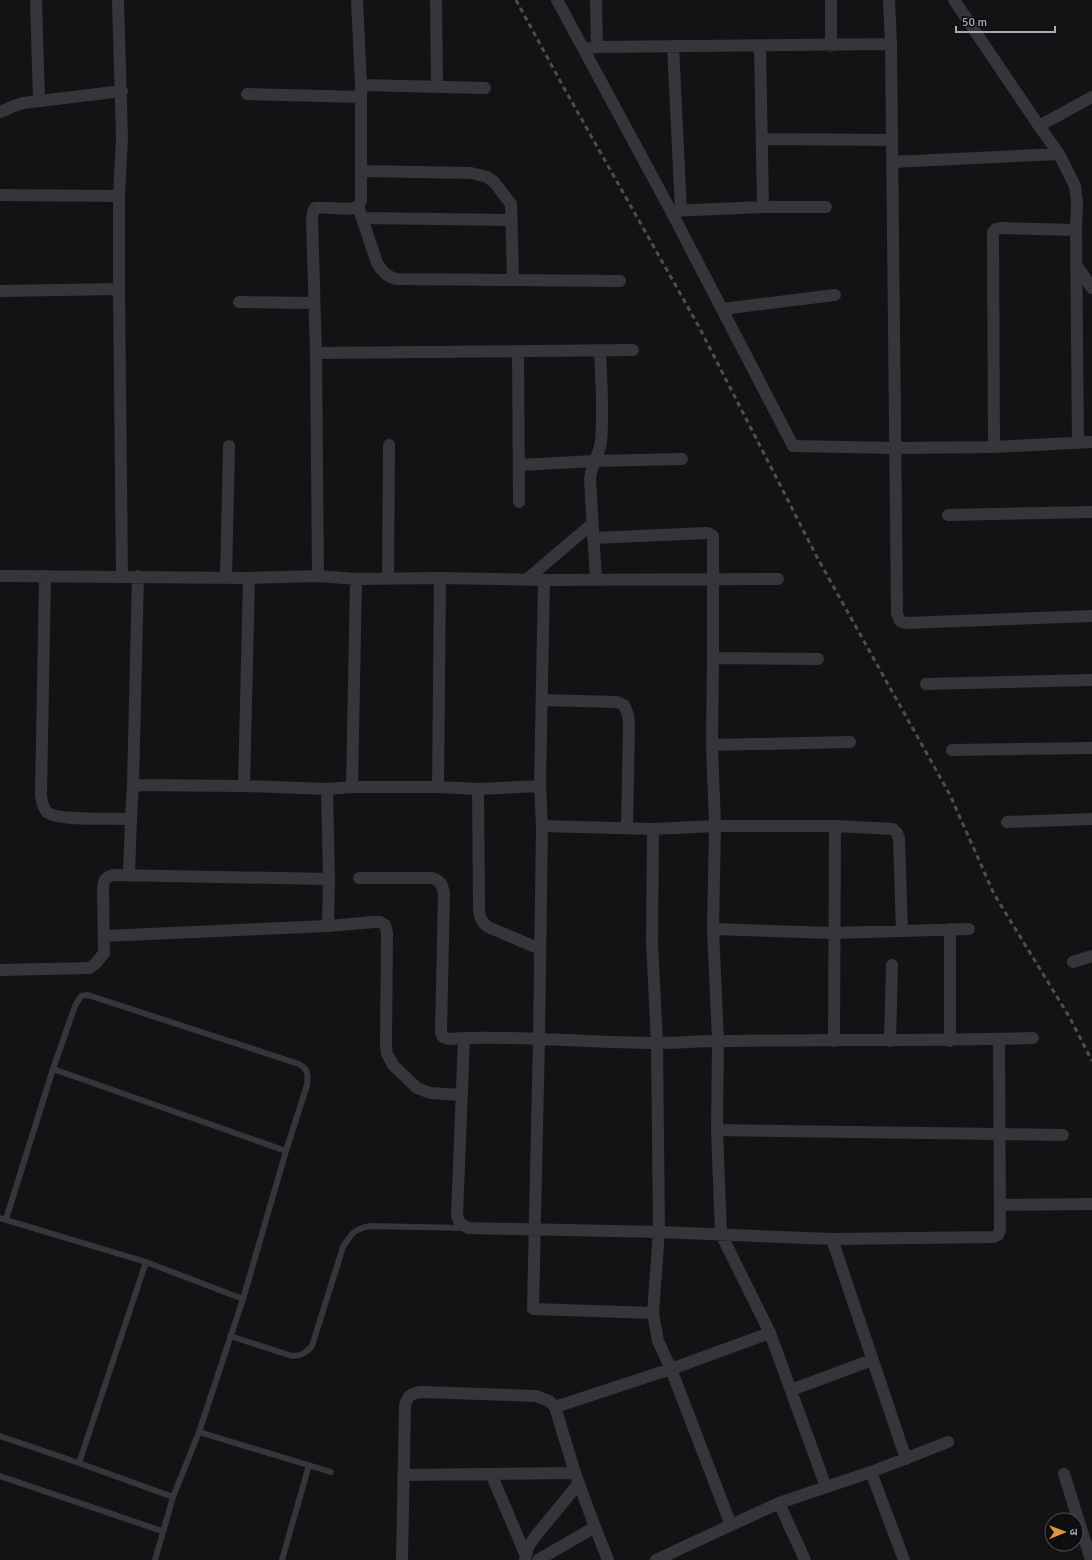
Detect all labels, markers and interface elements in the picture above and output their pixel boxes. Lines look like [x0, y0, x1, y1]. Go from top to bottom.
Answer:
scale bar [956, 8, 1055, 34]
text: 50 m [962, 15, 987, 30]
north arrow [1044, 1512, 1084, 1552]
text: उ [1067, 1529, 1080, 1536]

